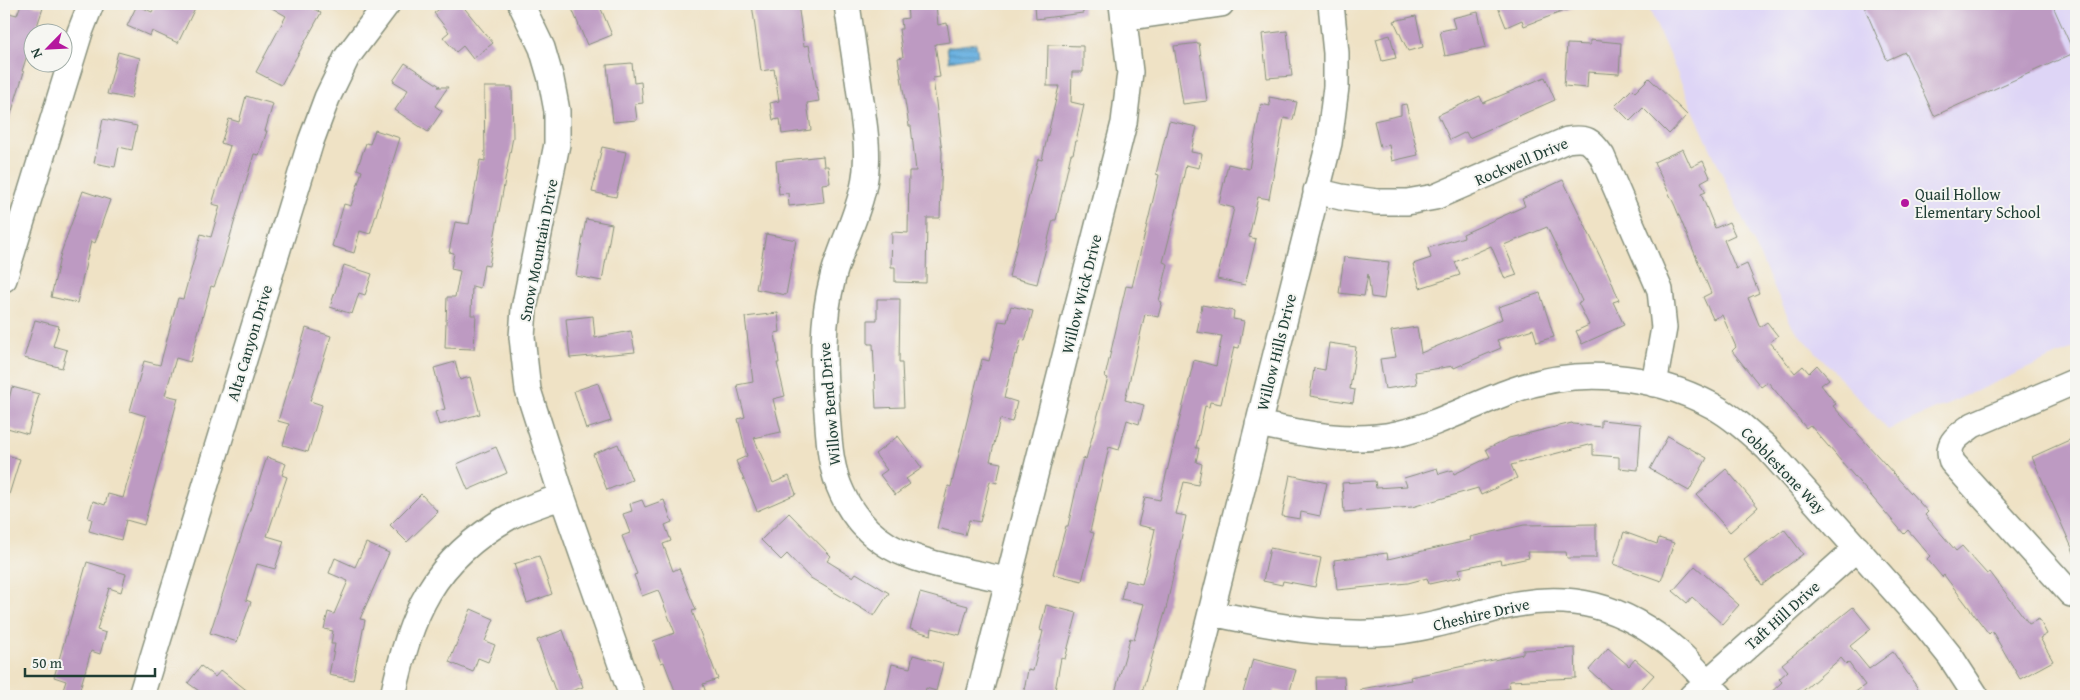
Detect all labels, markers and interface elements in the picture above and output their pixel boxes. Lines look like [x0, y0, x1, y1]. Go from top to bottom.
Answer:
north arrow [22, 22, 72, 72]
text: N [25, 44, 47, 62]
street label: Rockwell Drive [1471, 131, 1571, 191]
street label: Snow Mountain Drive [512, 177, 564, 323]
place label: Quail Hollow Elementary School [1915, 182, 2041, 224]
marker: Quail Hollow Elementary School [1899, 197, 1911, 209]
street label: Willow Wick Drive [1055, 232, 1107, 356]
street label: Alta Canyon Drive [220, 282, 278, 404]
street label: Willow Hills Drive [1250, 291, 1302, 413]
street label: Willow Bend Drive [812, 341, 846, 467]
street label: Cobblestone Way [1736, 421, 1832, 519]
street label: Taft Hill Drive [1739, 575, 1825, 655]
street label: Cheshire Drive [1430, 591, 1532, 637]
scale bar [25, 645, 155, 677]
text: 50 m [32, 652, 63, 673]

